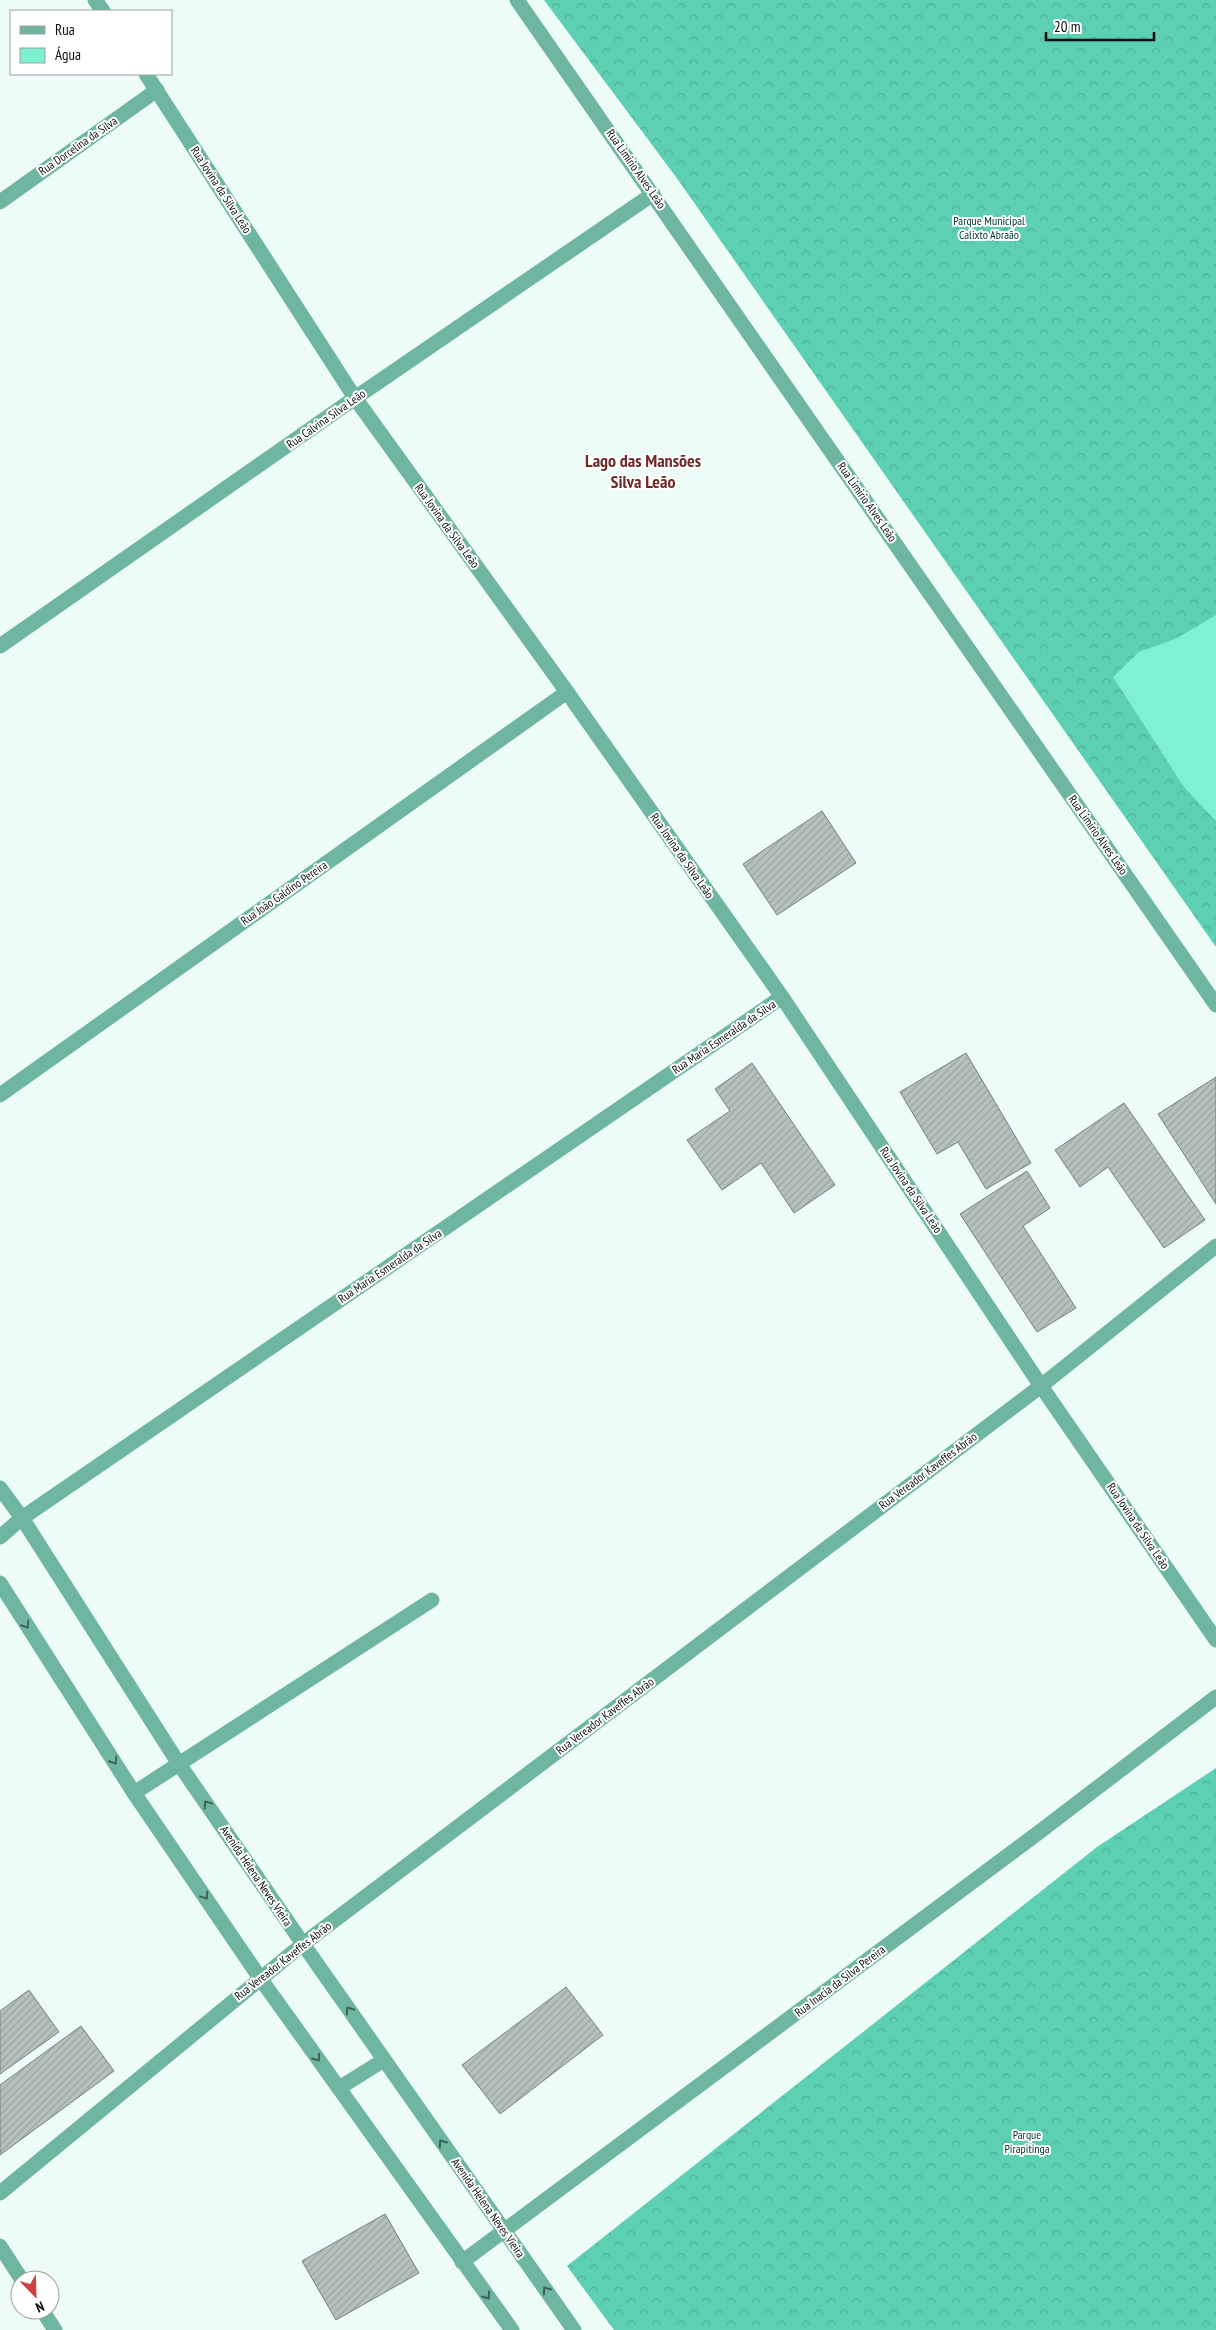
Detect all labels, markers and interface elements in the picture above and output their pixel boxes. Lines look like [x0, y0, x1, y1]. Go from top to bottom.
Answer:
legend [10, 10, 172, 75]
scale bar [1046, 10, 1154, 42]
text: 20 m [1054, 17, 1080, 36]
text: Rua [55, 20, 75, 39]
text: Água [55, 45, 81, 64]
street label: Rua Dorcelina da Silva [35, 113, 120, 178]
street label: Rua Limirio Alves Leão [603, 126, 669, 211]
street label: Rua Jovina da Silva Leão [188, 143, 255, 236]
park label: Parque Municipal Calixto Abraão [953, 213, 1025, 242]
street label: Rua Calvina Silva Leão [283, 386, 368, 451]
district label: Lago das Mansões Silva Leão [585, 449, 701, 493]
street label: Rua Limirio Alves Leão [834, 459, 900, 544]
street label: Rua Jovina da Silva Leão [412, 481, 483, 571]
street label: Rua Limirio Alves Leão [1065, 792, 1131, 877]
street label: Rua Jovina da Silva Leão [647, 810, 717, 901]
street label: Rua João Galdino Pereira [238, 857, 330, 928]
street label: Rua Maria Esmeralda da Silva [669, 996, 779, 1077]
street label: Rua Jovina da Silva Leão [877, 1144, 946, 1236]
street label: Rua Maria Esmeralda da Silva [335, 1225, 445, 1306]
street label: Rua Vereador Kaveffes Abrão [876, 1429, 980, 1512]
street label: Rua Jovina da Silva Leão [1104, 1480, 1173, 1572]
one-way arrow [20, 1619, 30, 1628]
street label: Rua Vereador Kaveffes Abrão [553, 1674, 657, 1757]
one-way arrow [108, 1756, 117, 1765]
one-way arrow [204, 1800, 213, 1810]
street label: Avenida Helena Neves Vieira [217, 1823, 296, 1929]
one-way arrow [198, 1891, 208, 1900]
street label: Rua Vereador Kaveffes Abrão [231, 1918, 334, 2003]
street label: Rua Inacia da Silva Pereira [791, 1942, 888, 2020]
one-way arrow [346, 2006, 355, 2016]
one-way arrow [311, 2053, 320, 2062]
park label: Parque Pirapitinga [1004, 2127, 1050, 2156]
one-way arrow [439, 2139, 448, 2149]
street label: Avenida Helena Neves Vieira [448, 2155, 529, 2261]
north arrow [10, 2270, 60, 2320]
one-way arrow [543, 2286, 552, 2296]
one-way arrow [481, 2290, 490, 2300]
text: N [33, 2297, 47, 2317]

